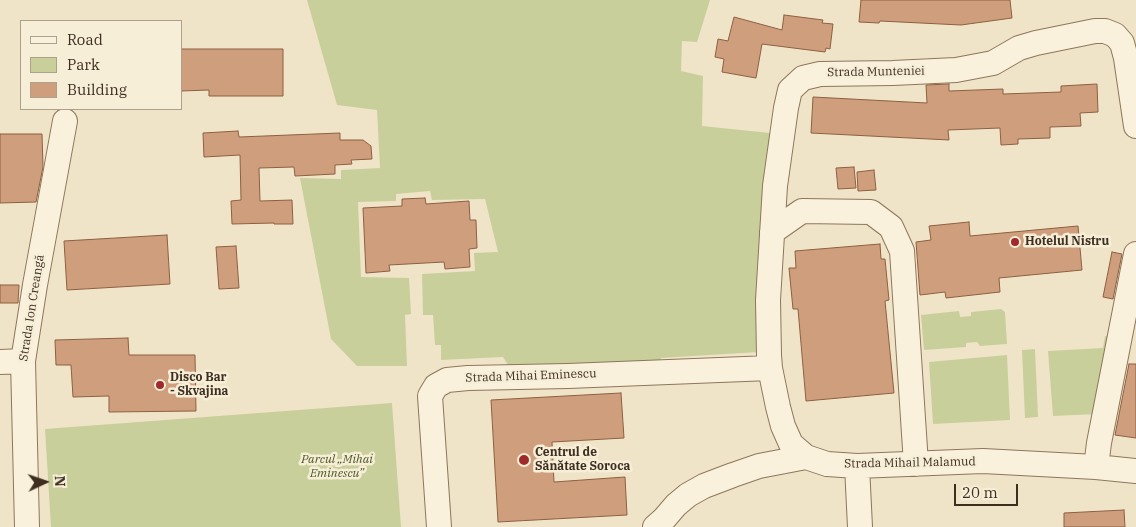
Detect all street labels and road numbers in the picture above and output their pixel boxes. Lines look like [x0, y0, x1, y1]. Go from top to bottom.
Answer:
street label: Strada Munteniei [827, 64, 925, 80]
street label: Strada Ion Creangă [16, 254, 48, 362]
street label: Strada Mihai Eminescu [465, 367, 597, 385]
street label: Strada Mihail Malamud [844, 455, 976, 471]

